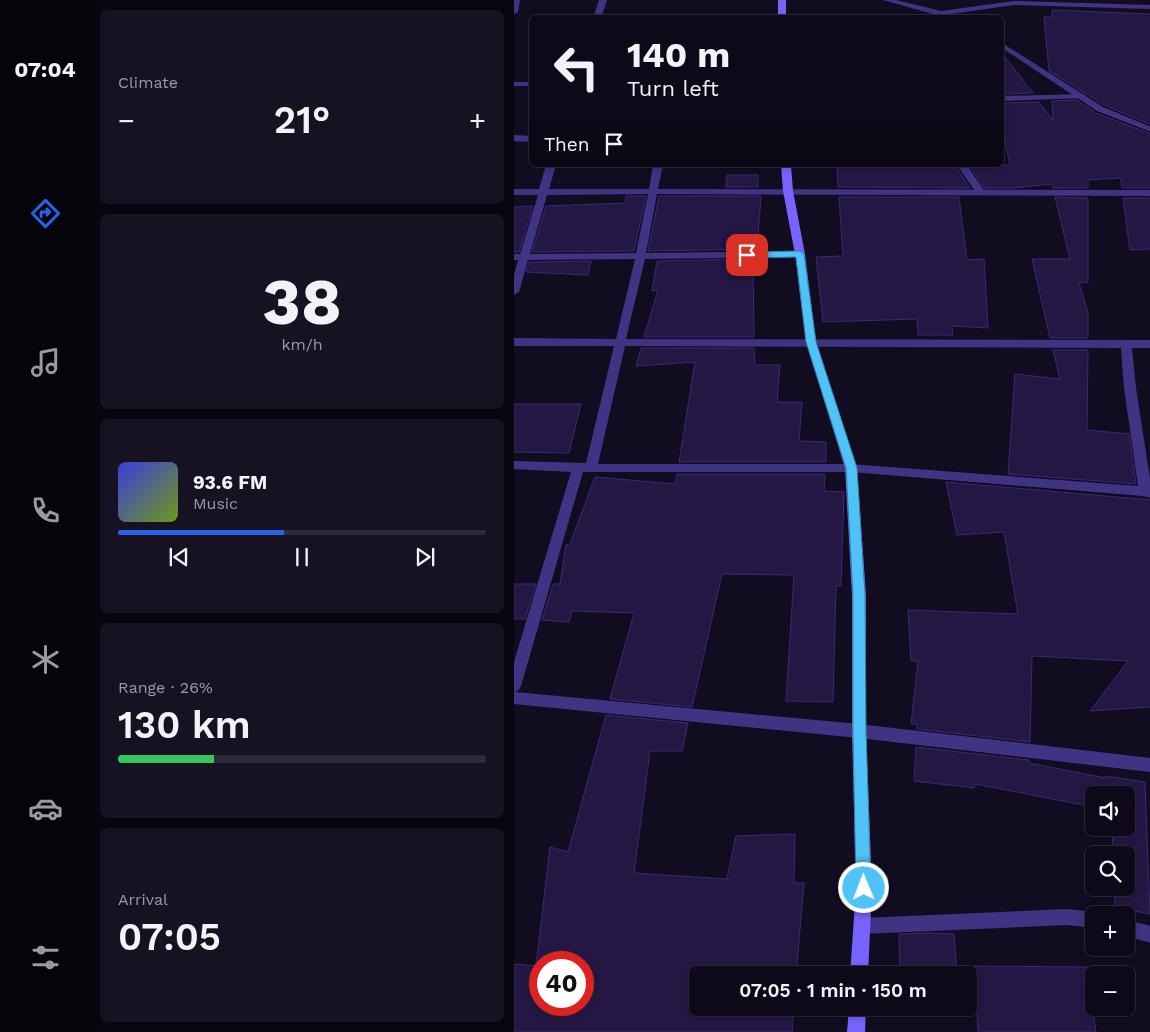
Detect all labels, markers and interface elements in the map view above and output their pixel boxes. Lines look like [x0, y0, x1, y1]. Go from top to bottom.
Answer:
text: 140 m [627, 34, 730, 76]
icon: left [544, 35, 609, 100]
text: 07:04 [14, 57, 76, 82]
text: Climate [118, 73, 178, 92]
text: Turn left [627, 76, 719, 101]
text: 21° [274, 98, 330, 142]
text: − [118, 104, 135, 137]
text: + [469, 104, 486, 137]
icon: arrive [600, 130, 628, 158]
text: Then [544, 133, 590, 156]
icon: directions [28, 196, 63, 231]
pin [726, 234, 768, 276]
icon: arrive [733, 241, 761, 269]
text: 38 [262, 264, 342, 340]
text: km/h [281, 335, 323, 354]
icon: music [28, 345, 63, 380]
text: 93.6 FM [193, 471, 267, 494]
icon: phone [28, 493, 63, 528]
text: Music [193, 494, 238, 513]
icon: previous [165, 543, 193, 571]
icon: pause [288, 543, 316, 571]
icon: next [411, 543, 439, 571]
icon: climate [28, 642, 63, 677]
text: Range · 26% [118, 678, 213, 697]
text: 130 km [118, 703, 251, 747]
map controls [1085, 786, 1135, 1016]
button: sound [1085, 786, 1135, 836]
icon: car [28, 791, 63, 826]
button: search [1085, 846, 1135, 896]
position arrow [837, 861, 889, 913]
text: Arrival [118, 890, 168, 909]
button: + [1085, 906, 1135, 956]
text: 07:05 [118, 915, 221, 959]
icon: filters [28, 940, 63, 975]
speed limit sign: 40 [529, 951, 594, 1016]
button: − [1085, 966, 1135, 1016]
text: 07:05 · 1 min · 150 m [739, 979, 927, 1002]

